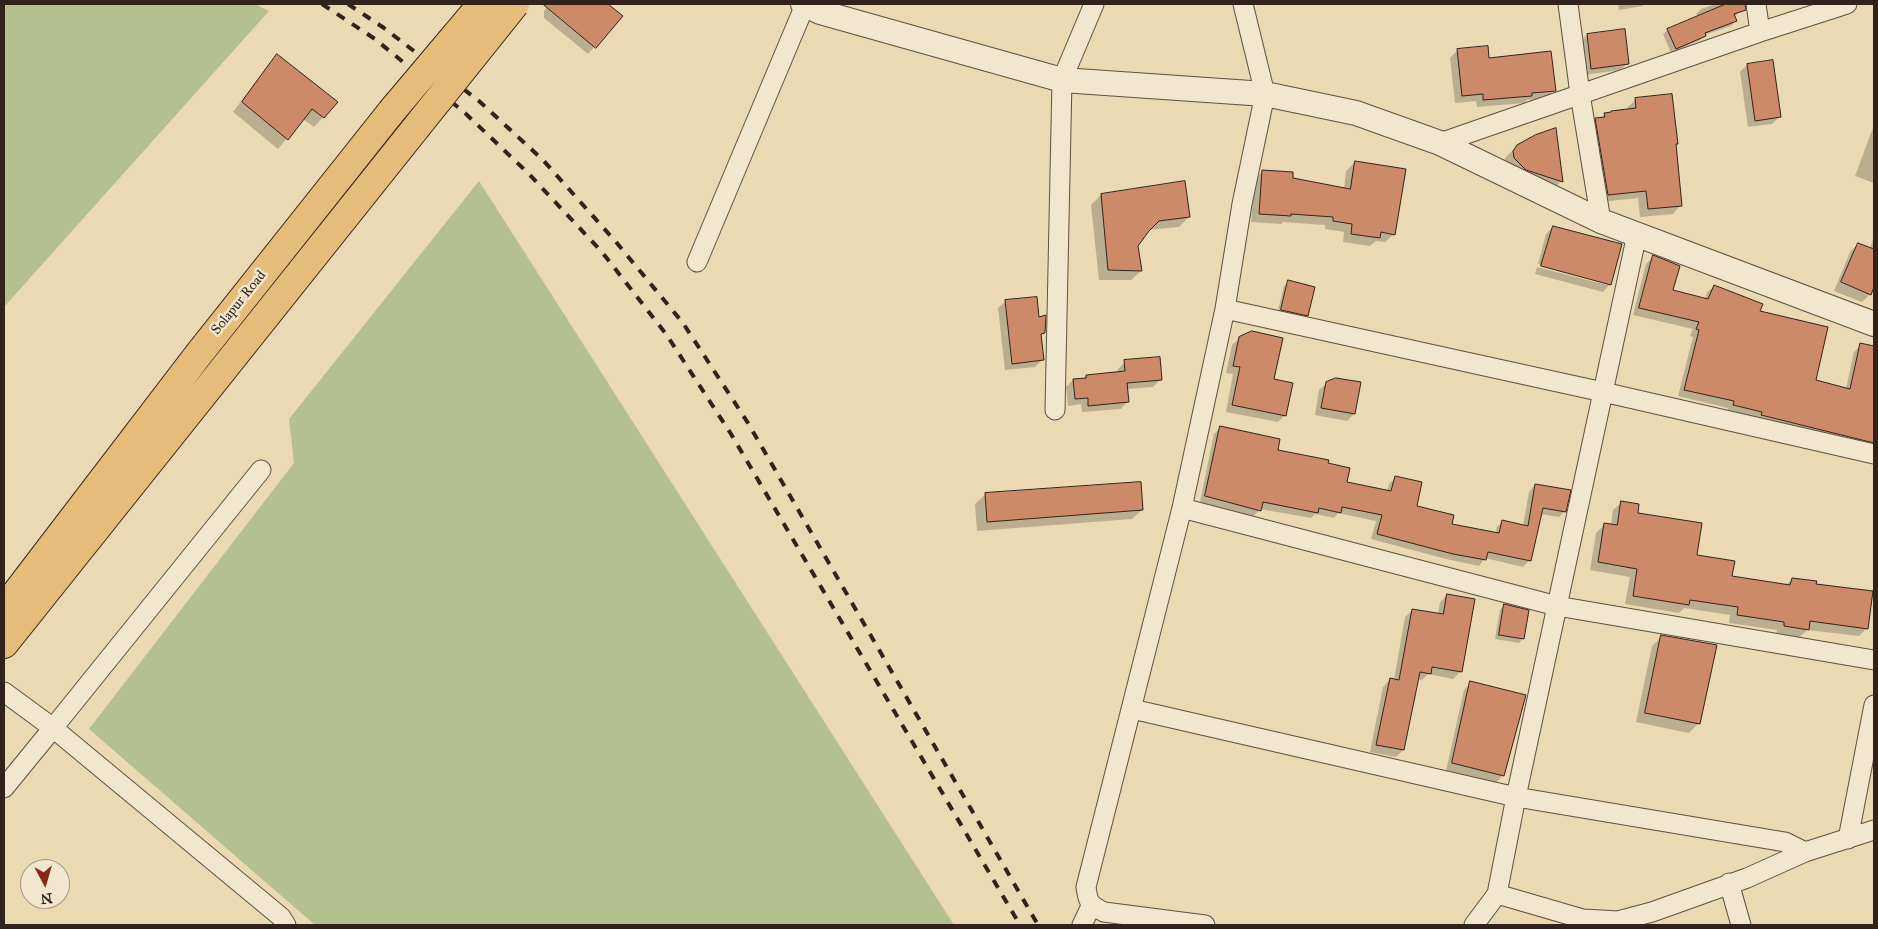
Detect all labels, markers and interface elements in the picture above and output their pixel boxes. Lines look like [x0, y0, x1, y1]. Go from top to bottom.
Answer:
street label: Solapur Road [208, 268, 270, 338]
north arrow [20, 859, 70, 909]
text: N [40, 889, 53, 907]

